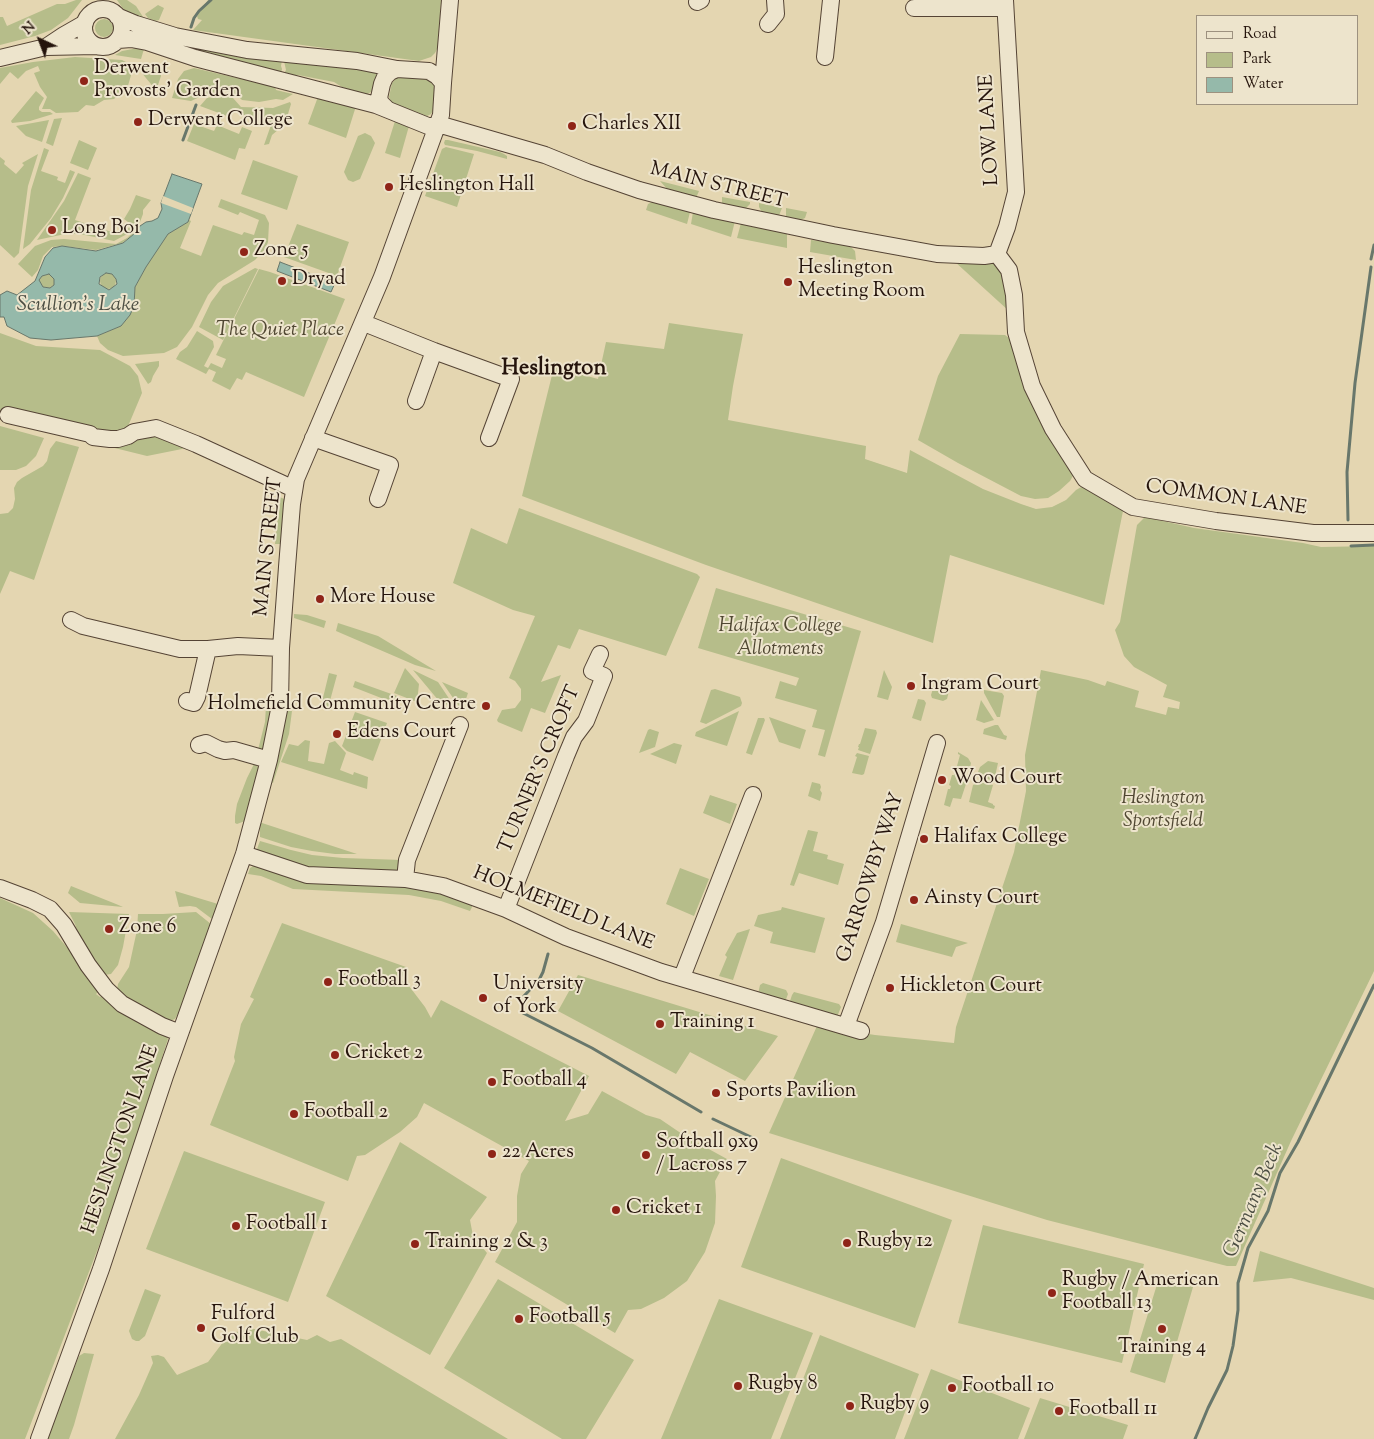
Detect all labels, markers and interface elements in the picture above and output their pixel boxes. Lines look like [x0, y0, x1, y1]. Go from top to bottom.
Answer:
north arrow [15, 15, 65, 65]
legend [1196, 15, 1359, 105]
text: N [19, 18, 41, 40]
text: Road [1243, 24, 1277, 45]
text: Park [1243, 49, 1272, 70]
place label: Derwent Provosts' Garden [94, 58, 241, 105]
street label: LOW LANE [976, 74, 1006, 186]
text: Water [1243, 74, 1283, 95]
marker: Derwent Provosts' Garden [78, 75, 90, 87]
place label: Derwent College [148, 110, 293, 134]
place label: Charles XII [582, 114, 681, 138]
marker: Derwent College [132, 116, 144, 128]
marker: Charles XII [566, 120, 578, 132]
street label: MAIN STREET [647, 158, 789, 216]
place label: Heslington Hall [399, 175, 535, 199]
marker: Heslington Hall [383, 181, 395, 193]
place label: Long Boi [62, 218, 140, 242]
marker: Long Boi [46, 224, 58, 236]
place label: Zone 5 [254, 240, 308, 264]
marker: Zone 5 [238, 246, 250, 258]
place label: Heslington Meeting Room [798, 258, 925, 305]
place label: Dryad [292, 269, 346, 293]
marker: Dryad [276, 275, 288, 287]
marker: Heslington Meeting Room [782, 276, 794, 288]
water label: Scullion's Lake [17, 293, 139, 319]
park label: The Quiet Place [216, 320, 344, 344]
district label: Heslington [502, 357, 606, 383]
street label: MAIN STREET [251, 476, 289, 618]
street label: COMMON LANE [1144, 476, 1308, 522]
place label: More House [330, 587, 436, 611]
marker: More House [314, 593, 326, 605]
park label: Halifax College Allotments [719, 616, 841, 663]
place label: Ingram Court [921, 674, 1039, 698]
marker: Ingram Court [905, 680, 917, 692]
street label: TURNER'S CROFT [495, 683, 587, 857]
place label: Holmefield Community Centre [208, 694, 476, 718]
marker: Holmefield Community Centre [480, 700, 492, 712]
place label: Edens Court [347, 722, 456, 746]
marker: Edens Court [331, 728, 343, 740]
place label: Wood Court [952, 768, 1062, 792]
marker: Wood Court [936, 774, 948, 786]
park label: Heslington Sportsfield [1121, 788, 1205, 835]
street label: GARROWBY WAY [833, 790, 911, 966]
place label: Halifax College [934, 827, 1067, 851]
marker: Halifax College [918, 833, 930, 845]
street label: HOLMEFIELD LANE [469, 863, 657, 957]
place label: Ainsty Court [924, 888, 1039, 912]
marker: Ainsty Court [908, 894, 920, 906]
place label: Zone 6 [119, 917, 176, 941]
marker: Zone 6 [103, 923, 115, 935]
place label: Football 3 [338, 970, 421, 994]
place label: University of York [493, 974, 584, 1021]
marker: Football 3 [322, 976, 334, 988]
place label: Hickleton Court [900, 976, 1042, 1000]
marker: Hickleton Court [884, 982, 896, 994]
marker: University of York [477, 992, 489, 1004]
place label: Training 1 [670, 1012, 755, 1036]
marker: Training 1 [654, 1018, 666, 1030]
street label: HESLINGTON LANE [78, 1042, 166, 1238]
place label: Cricket 2 [345, 1043, 423, 1067]
marker: Cricket 2 [329, 1049, 341, 1061]
place label: Football 4 [502, 1070, 587, 1094]
marker: Football 4 [486, 1076, 498, 1088]
place label: Sports Pavilion [726, 1081, 856, 1105]
marker: Sports Pavilion [710, 1087, 722, 1099]
place label: Football 2 [304, 1102, 388, 1126]
marker: Football 2 [288, 1108, 300, 1120]
place label: Softball 9x9 / Lacross 7 [656, 1132, 758, 1179]
water label: Germany Beck [1220, 1140, 1290, 1262]
place label: 22 Acres [502, 1142, 574, 1166]
marker: 22 Acres [486, 1148, 498, 1160]
marker: Softball 9x9 / Lacross 7 [640, 1149, 652, 1161]
place label: Cricket 1 [626, 1198, 701, 1222]
marker: Cricket 1 [610, 1204, 622, 1216]
place label: Football 1 [246, 1214, 328, 1238]
marker: Football 1 [230, 1220, 242, 1232]
place label: Rugby 12 [857, 1231, 933, 1255]
place label: Training 2 & 3 [425, 1232, 548, 1256]
marker: Rugby 12 [841, 1237, 853, 1249]
marker: Training 2 & 3 [409, 1238, 421, 1250]
place label: Rugby / American Football 13 [1062, 1270, 1219, 1317]
marker: Rugby / American Football 13 [1046, 1287, 1058, 1299]
place label: Fulford Golf Club [211, 1304, 299, 1351]
place label: Football 5 [529, 1307, 611, 1331]
marker: Football 5 [513, 1313, 525, 1325]
marker: Fulford Golf Club [195, 1322, 207, 1334]
marker: Training 4 [1156, 1323, 1168, 1335]
place label: Training 4 [1118, 1337, 1206, 1361]
place label: Rugby 8 [748, 1374, 817, 1398]
place label: Football 10 [962, 1376, 1054, 1400]
marker: Rugby 8 [732, 1380, 744, 1392]
marker: Football 10 [946, 1382, 958, 1394]
place label: Rugby 9 [860, 1394, 929, 1418]
place label: Football 11 [1069, 1399, 1157, 1423]
marker: Rugby 9 [844, 1400, 856, 1412]
marker: Football 11 [1053, 1405, 1065, 1417]

